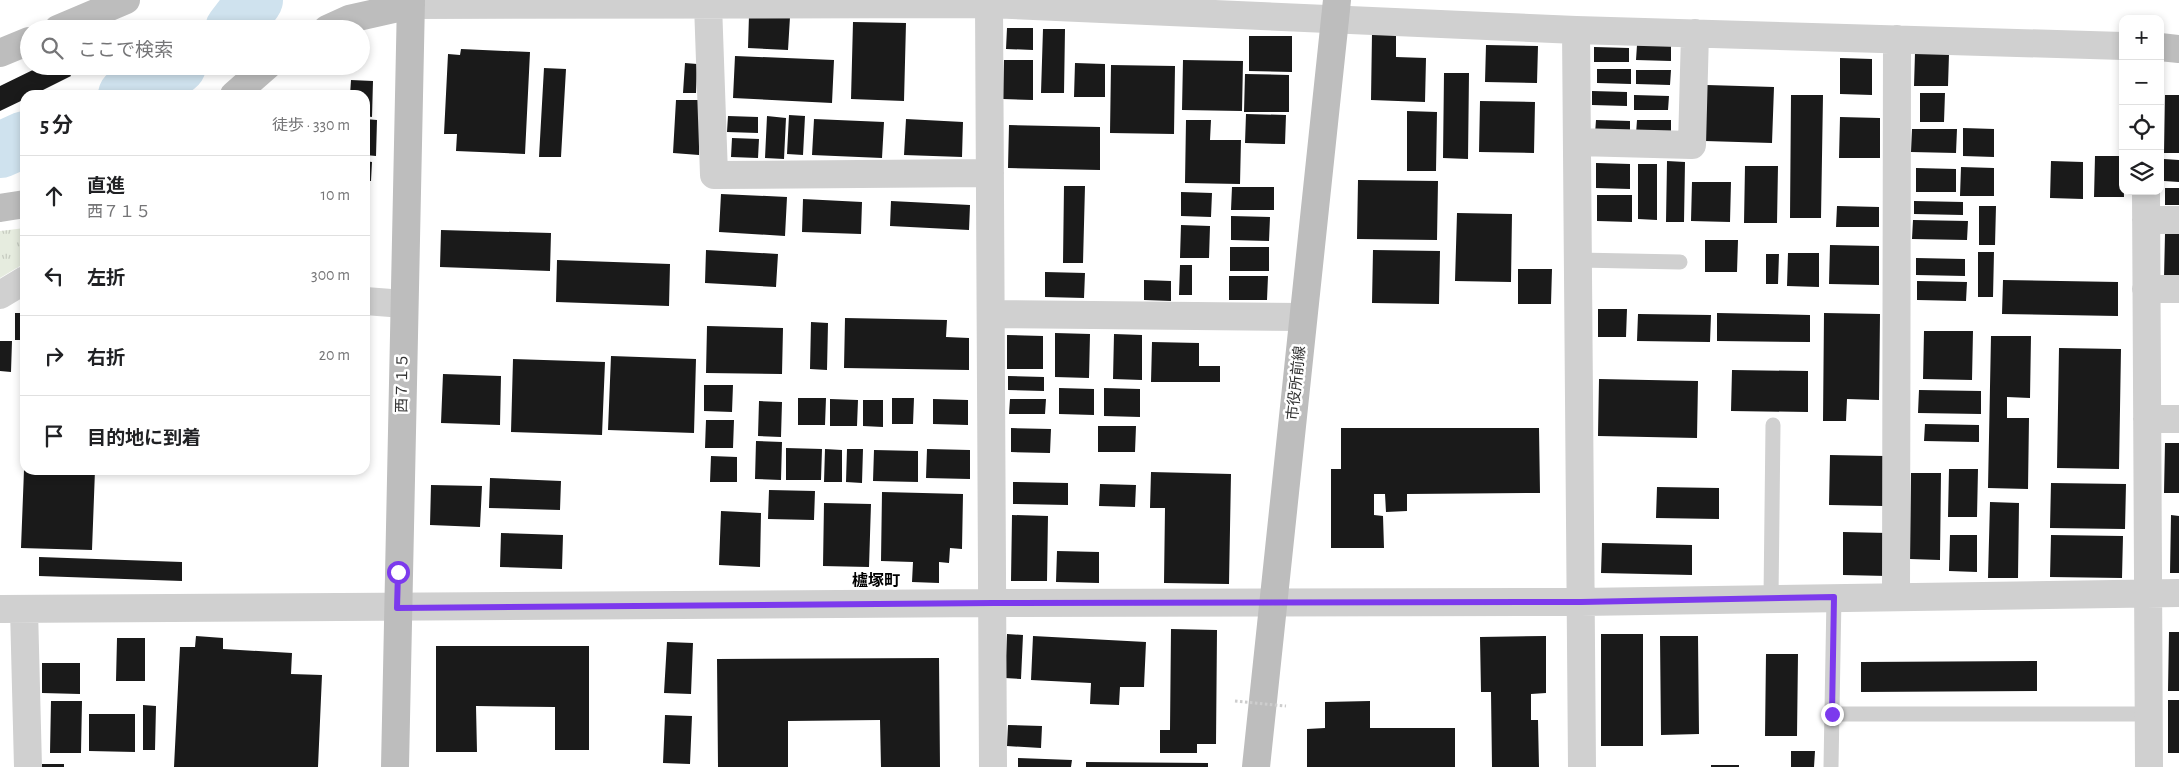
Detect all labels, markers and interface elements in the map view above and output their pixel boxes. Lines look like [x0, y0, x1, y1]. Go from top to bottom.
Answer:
map controls [2119, 15, 2164, 195]
button: + [2119, 15, 2164, 60]
search box [20, 20, 370, 75]
icon: search [38, 34, 66, 62]
text: ここで検索 [78, 41, 173, 60]
button: − [2119, 60, 2164, 105]
button: locate [2119, 105, 2164, 150]
text: 5 分 [40, 115, 73, 136]
text: 徒歩 · 330 m [272, 117, 350, 133]
button: layers [2119, 150, 2164, 195]
text: 直進 [87, 177, 125, 196]
icon: ahead [40, 182, 68, 210]
text: 10 m [321, 187, 350, 203]
text: 西７１５ [87, 204, 151, 220]
icon: left [40, 262, 68, 290]
text: 300 m [311, 267, 350, 283]
text: 左折 [87, 269, 125, 288]
icon: right [40, 342, 68, 370]
street label: 市役所前線 [1284, 345, 1308, 421]
text: 20 m [319, 347, 350, 363]
text: 右折 [87, 349, 125, 368]
street label: 西７１５ [394, 353, 411, 413]
icon: arrive [40, 422, 68, 450]
text: 目的地に到着 [87, 429, 201, 448]
route start [387, 561, 410, 584]
district label: 櫨塚町 [852, 571, 900, 589]
route end [1821, 703, 1844, 726]

